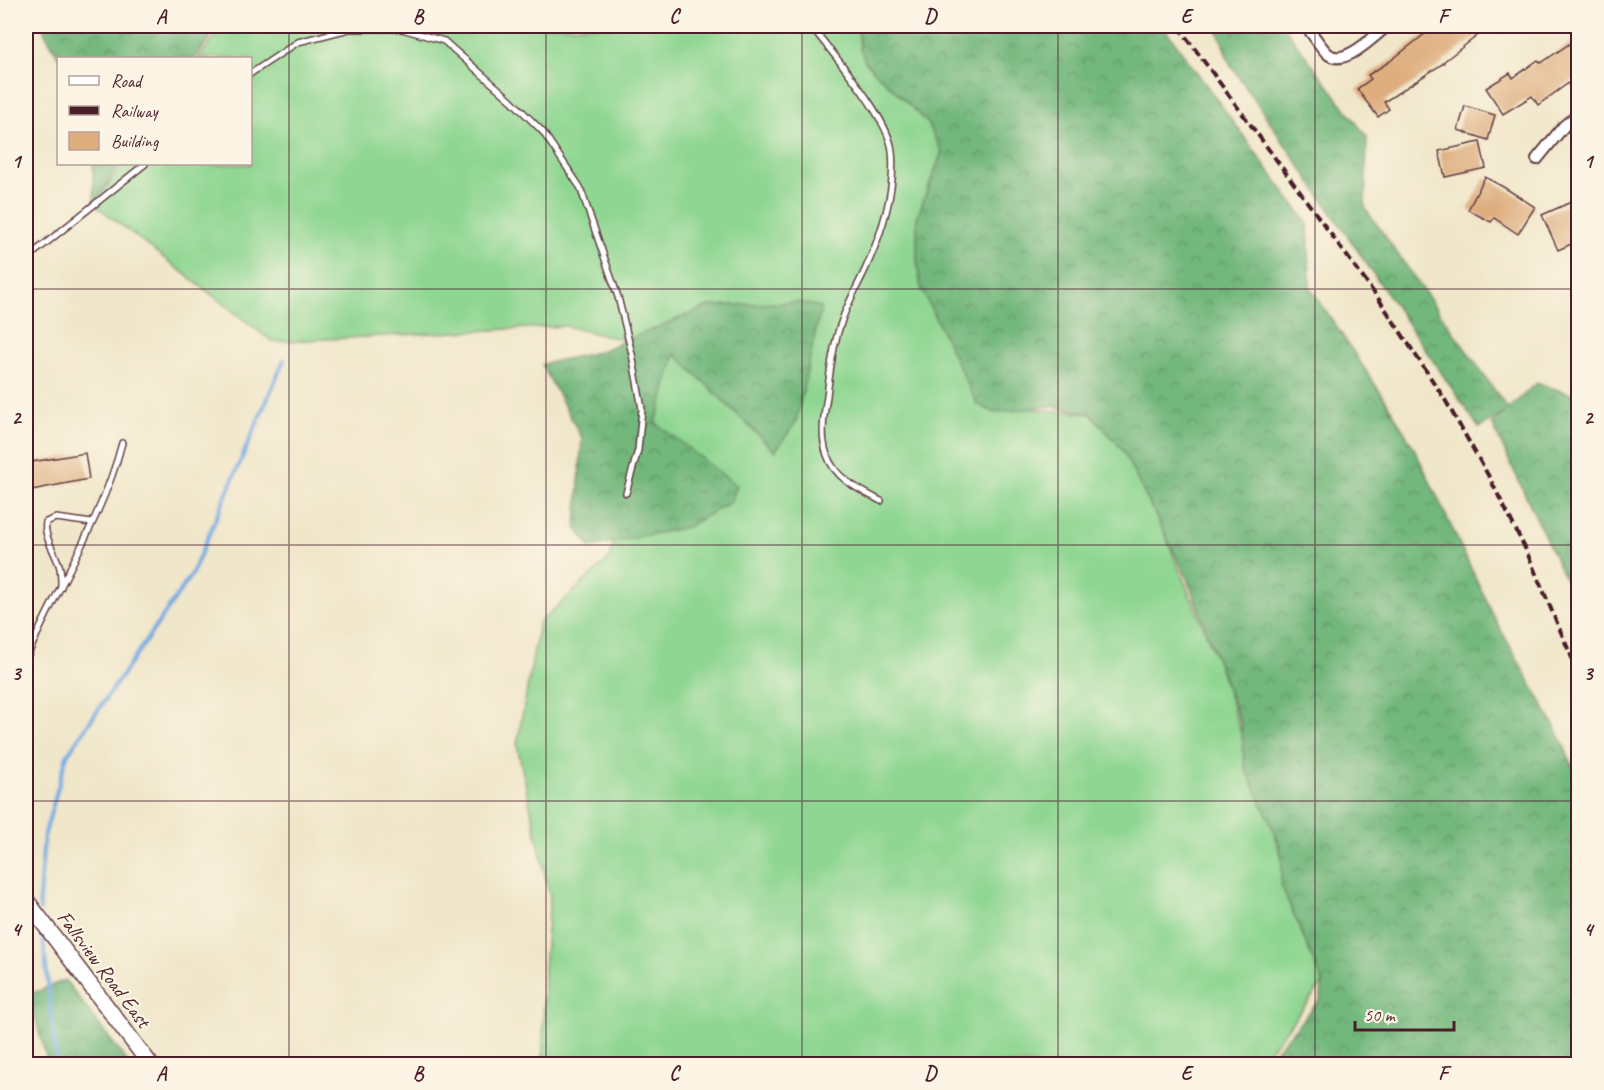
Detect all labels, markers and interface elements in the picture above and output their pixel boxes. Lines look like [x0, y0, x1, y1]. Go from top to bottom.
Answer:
text: A [156, 4, 168, 29]
text: B [413, 4, 425, 29]
text: C [669, 4, 681, 29]
text: D [924, 4, 938, 29]
text: E [1181, 4, 1195, 29]
text: F [1438, 4, 1452, 29]
legend [57, 57, 252, 165]
text: Road [111, 70, 144, 92]
text: Railway [111, 100, 159, 122]
text: Building [111, 130, 160, 152]
text: 1 [12, 149, 23, 174]
text: 1 [1584, 149, 1595, 174]
text: 2 [12, 405, 23, 430]
text: 2 [1584, 405, 1595, 430]
text: 3 [12, 661, 23, 686]
text: 3 [1584, 661, 1595, 686]
street label: Fallsview Road East [51, 905, 158, 1034]
text: 4 [12, 917, 24, 942]
text: 4 [1584, 917, 1596, 942]
scale bar [1355, 994, 1454, 1032]
text: 50 m [1364, 1004, 1397, 1026]
text: A [156, 1061, 168, 1086]
text: B [413, 1061, 425, 1086]
text: C [669, 1061, 681, 1086]
text: D [924, 1061, 938, 1086]
text: E [1181, 1061, 1195, 1086]
text: F [1438, 1061, 1452, 1086]

